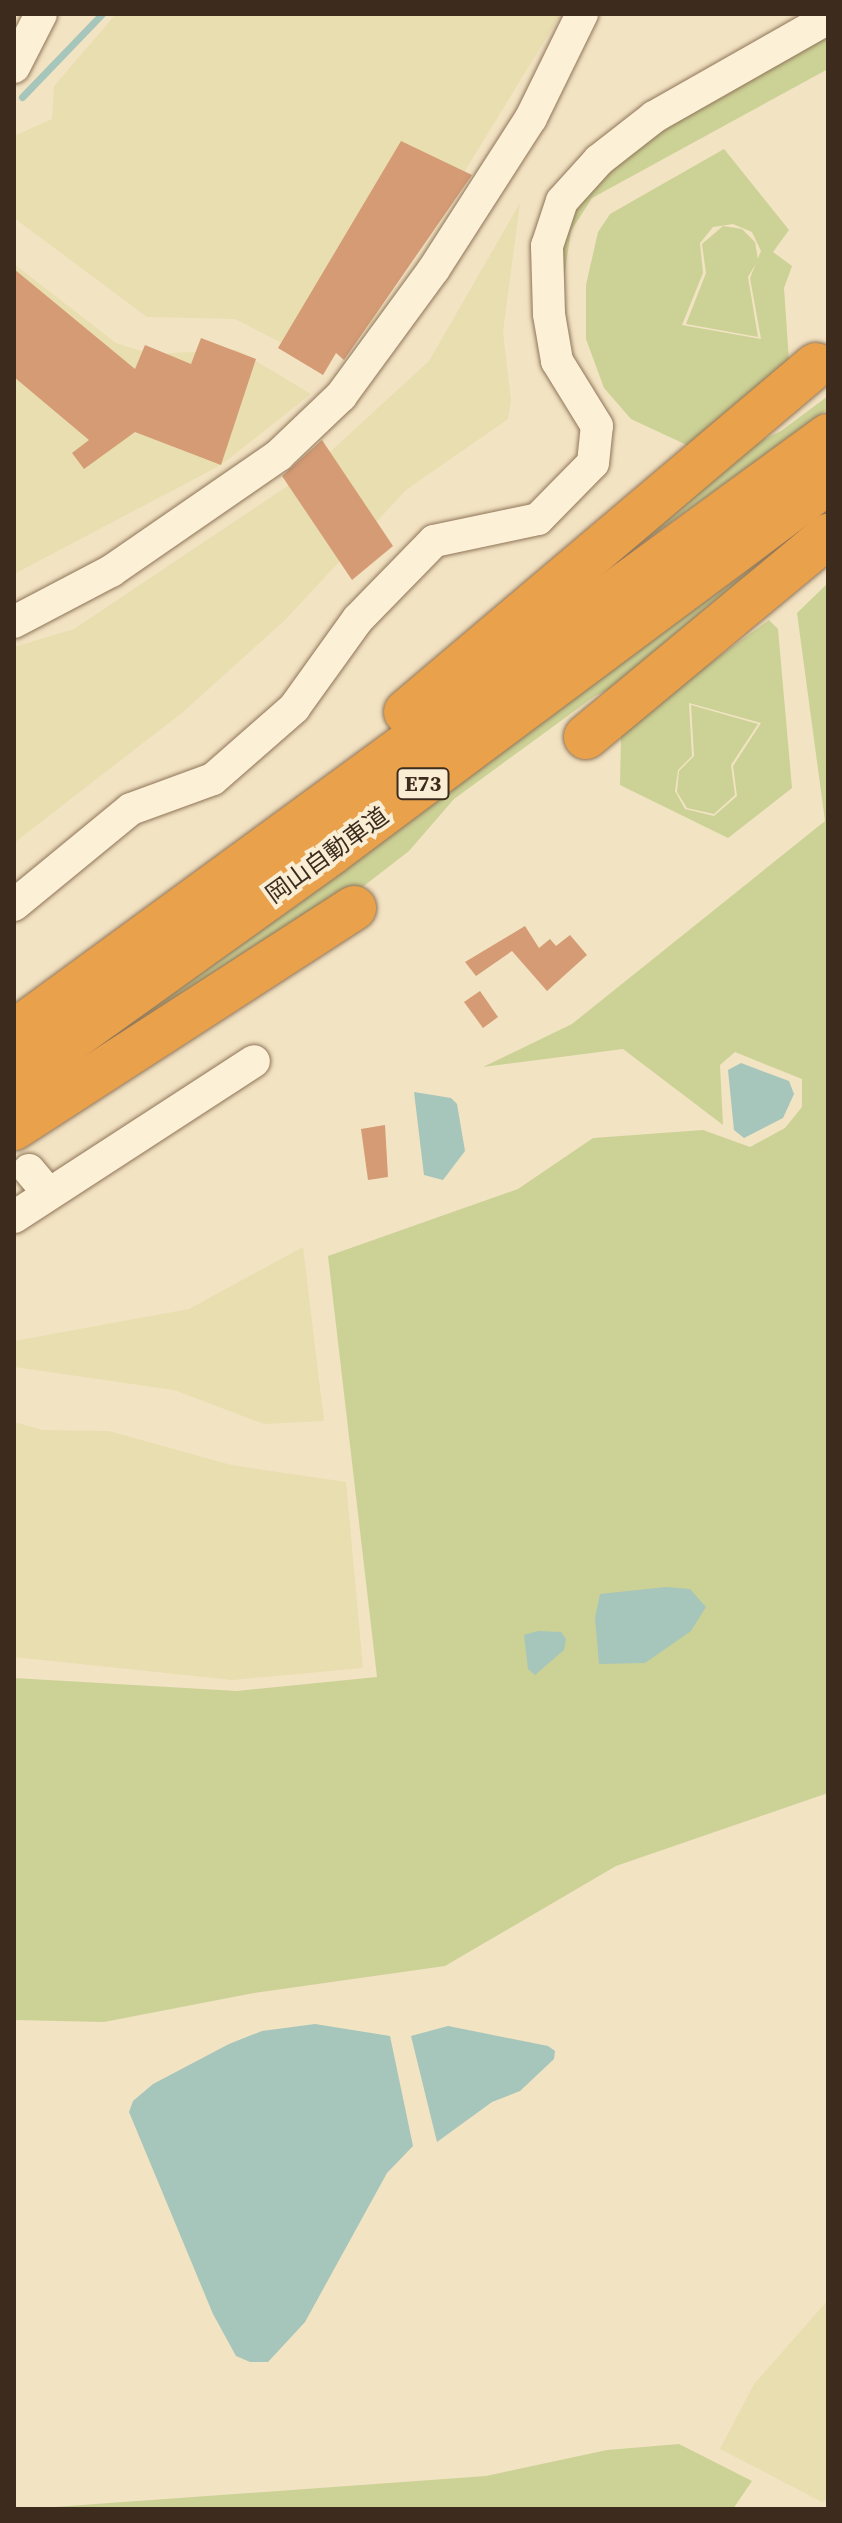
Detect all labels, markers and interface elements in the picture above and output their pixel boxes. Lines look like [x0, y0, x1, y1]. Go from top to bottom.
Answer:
road number: E73 [395, 766, 451, 802]
street label: 岡山自動車道 [260, 801, 394, 909]

